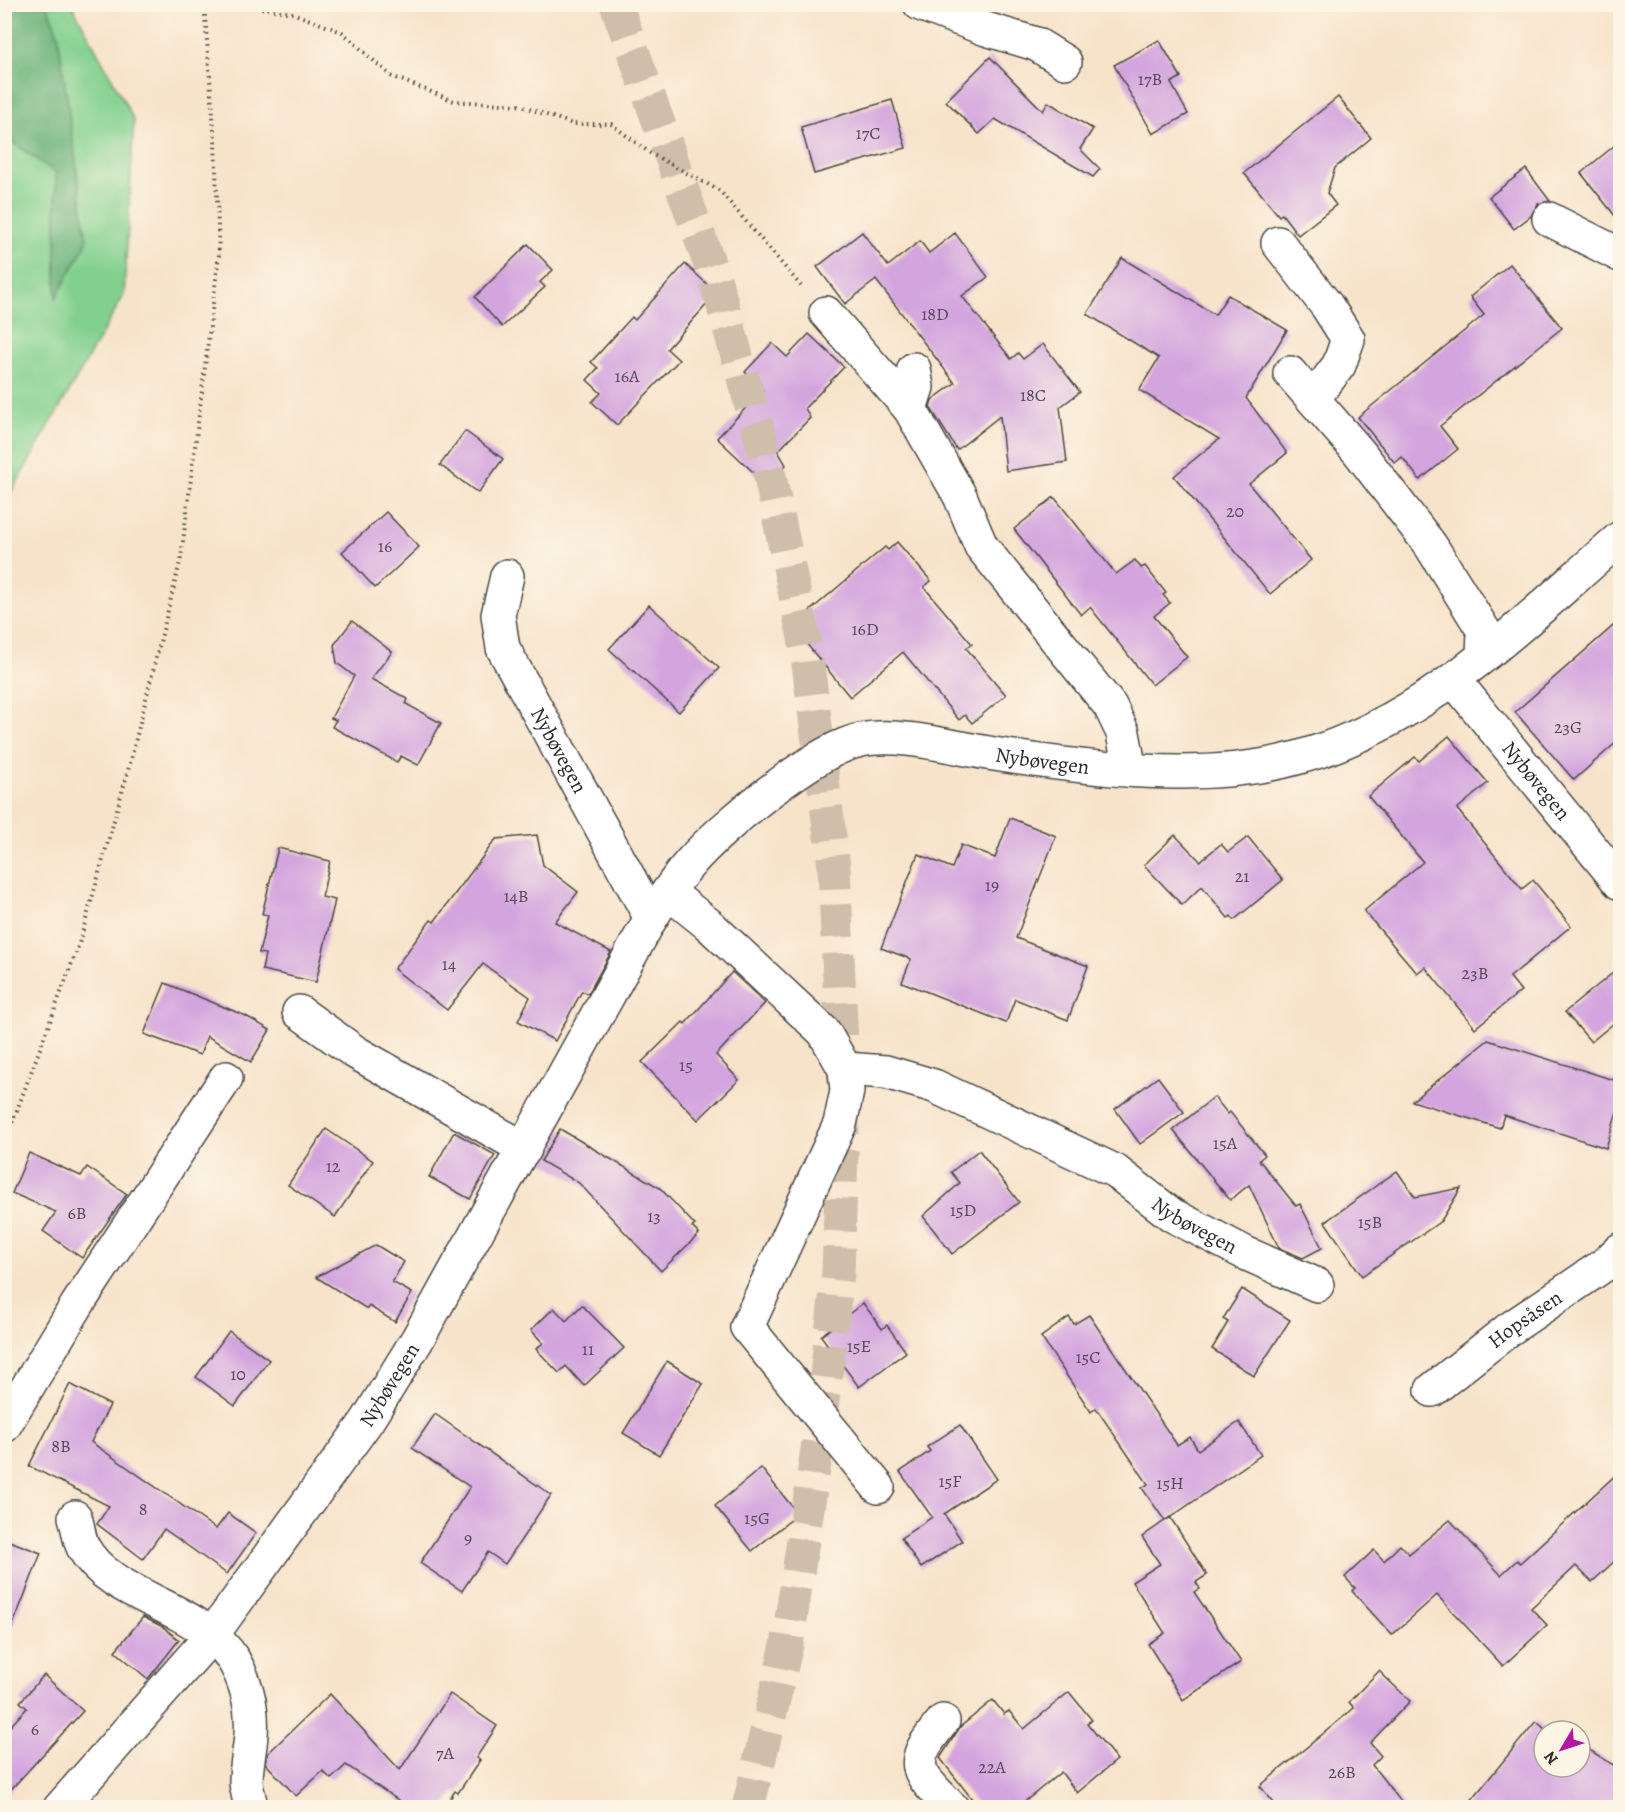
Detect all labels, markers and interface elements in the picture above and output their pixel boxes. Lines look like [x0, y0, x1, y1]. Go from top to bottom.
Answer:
house number: 17B [1138, 67, 1162, 91]
house number: 17C [856, 121, 880, 145]
house number: 18D [921, 302, 949, 326]
house number: 16A [615, 364, 640, 388]
house number: 18C [1020, 383, 1046, 407]
house number: 20 [1226, 499, 1244, 523]
house number: 16 [378, 534, 392, 558]
house number: 16D [851, 617, 879, 641]
street label: Nybøvegen [524, 702, 594, 798]
house number: 23G [1554, 715, 1582, 739]
street label: Nybøvegen [1496, 735, 1577, 826]
street label: Nybøvegen [994, 740, 1091, 781]
house number: 21 [1235, 864, 1249, 888]
house number: 19 [985, 873, 999, 897]
house number: 14B [503, 884, 529, 908]
house number: 14 [442, 952, 456, 976]
house number: 23B [1462, 961, 1488, 985]
house number: 15 [679, 1053, 693, 1077]
house number: 15A [1213, 1131, 1238, 1155]
house number: 12 [326, 1154, 341, 1178]
street label: Nybøvegen [1146, 1190, 1242, 1261]
house number: 15D [950, 1198, 976, 1222]
house number: 6B [67, 1201, 87, 1225]
house number: 13 [647, 1204, 661, 1228]
house number: 15B [1358, 1210, 1382, 1234]
street label: Hopsåsen [1482, 1283, 1568, 1355]
house number: 15E [847, 1334, 871, 1358]
street label: Nybøvegen [353, 1337, 426, 1432]
house number: 11 [582, 1337, 594, 1361]
house number: 15C [1075, 1345, 1101, 1369]
house number: 10 [230, 1362, 246, 1386]
house number: 8B [51, 1434, 71, 1458]
house number: 15F [938, 1469, 962, 1493]
house number: 15H [1156, 1471, 1184, 1495]
house number: 8 [139, 1497, 147, 1521]
house number: 15G [744, 1506, 770, 1530]
house number: 9 [464, 1526, 472, 1550]
house number: 6 [31, 1717, 39, 1741]
north arrow [1532, 1719, 1592, 1779]
house number: 7A [436, 1741, 455, 1765]
text: N [1539, 1746, 1563, 1769]
house number: 22A [978, 1755, 1006, 1779]
house number: 26B [1328, 1760, 1356, 1784]

